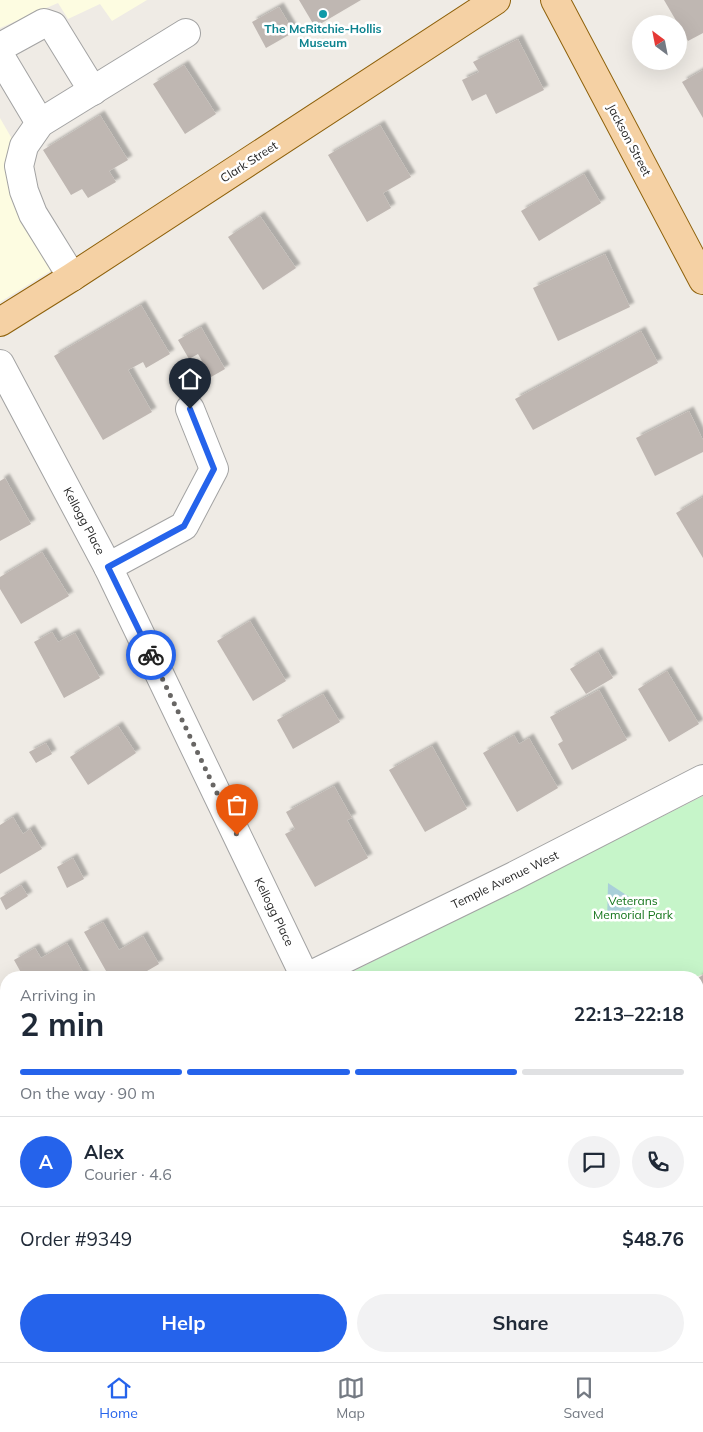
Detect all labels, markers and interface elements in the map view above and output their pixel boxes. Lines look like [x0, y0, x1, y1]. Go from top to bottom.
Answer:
marker: The McRitchie-Hollis Museum [317, 8, 329, 20]
north arrow [632, 15, 688, 70]
map controls [632, 15, 687, 70]
place label: The McRitchie-Hollis Museum [264, 21, 382, 50]
street label: Jackson Street [604, 101, 655, 178]
street label: Clark Street [217, 138, 280, 186]
pin [169, 358, 211, 409]
icon: home [176, 365, 204, 393]
street label: Kellogg Place [60, 484, 109, 557]
courier [126, 630, 176, 680]
icon: bike [137, 641, 165, 669]
pin [216, 784, 258, 835]
icon: bag [223, 791, 251, 819]
street label: Temple Avenue West [449, 847, 561, 912]
street label: Kellogg Place [251, 875, 297, 948]
park label: Veterans Memorial Park [593, 893, 674, 922]
text: Arriving in [20, 985, 96, 1005]
text: 22:13–22:18 [574, 1002, 684, 1026]
text: 2 min [20, 1004, 104, 1044]
text: On the way · 90 m [20, 1083, 155, 1103]
button: chat [568, 1136, 620, 1188]
button: phone [632, 1136, 684, 1188]
text: Alex [84, 1140, 124, 1164]
text: A [39, 1150, 53, 1174]
text: Courier · 4.6 [84, 1164, 172, 1184]
text: Order #9349 [20, 1227, 132, 1251]
text: $48.76 [622, 1227, 684, 1251]
button: Help [20, 1294, 347, 1352]
button: Share [357, 1294, 684, 1352]
tab: Home [99, 1374, 138, 1422]
tab: Map [336, 1374, 365, 1422]
tab: Saved [563, 1374, 604, 1422]

